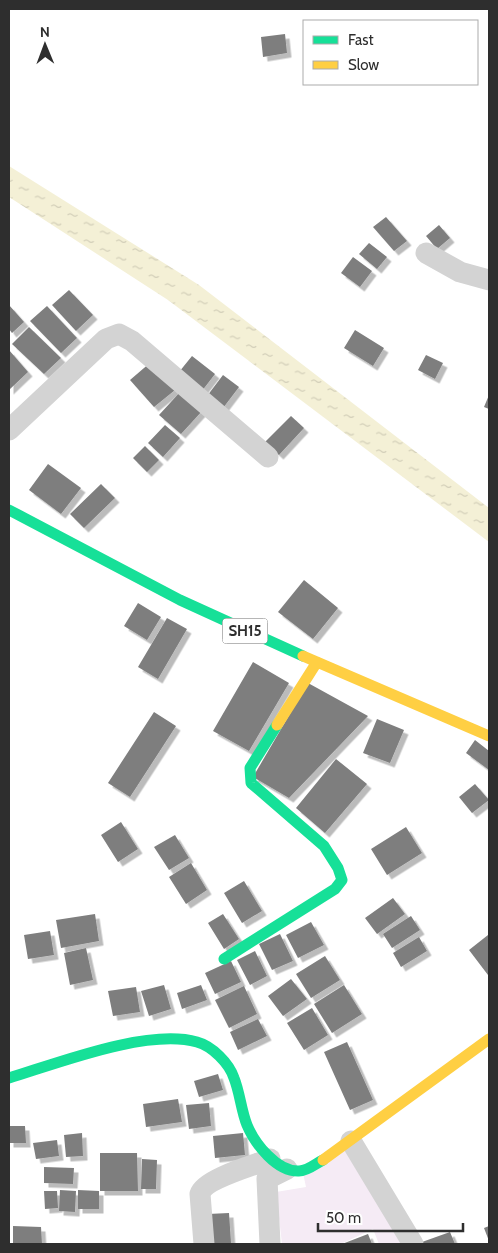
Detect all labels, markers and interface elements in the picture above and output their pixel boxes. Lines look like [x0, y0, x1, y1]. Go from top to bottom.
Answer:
north arrow [20, 20, 70, 70]
legend [303, 20, 478, 85]
text: N [40, 23, 50, 41]
text: Fast [348, 31, 373, 49]
text: Slow [348, 56, 379, 74]
road number: SH15 [222, 618, 268, 644]
scale bar [318, 1200, 463, 1232]
text: 50 m [326, 1209, 361, 1227]

